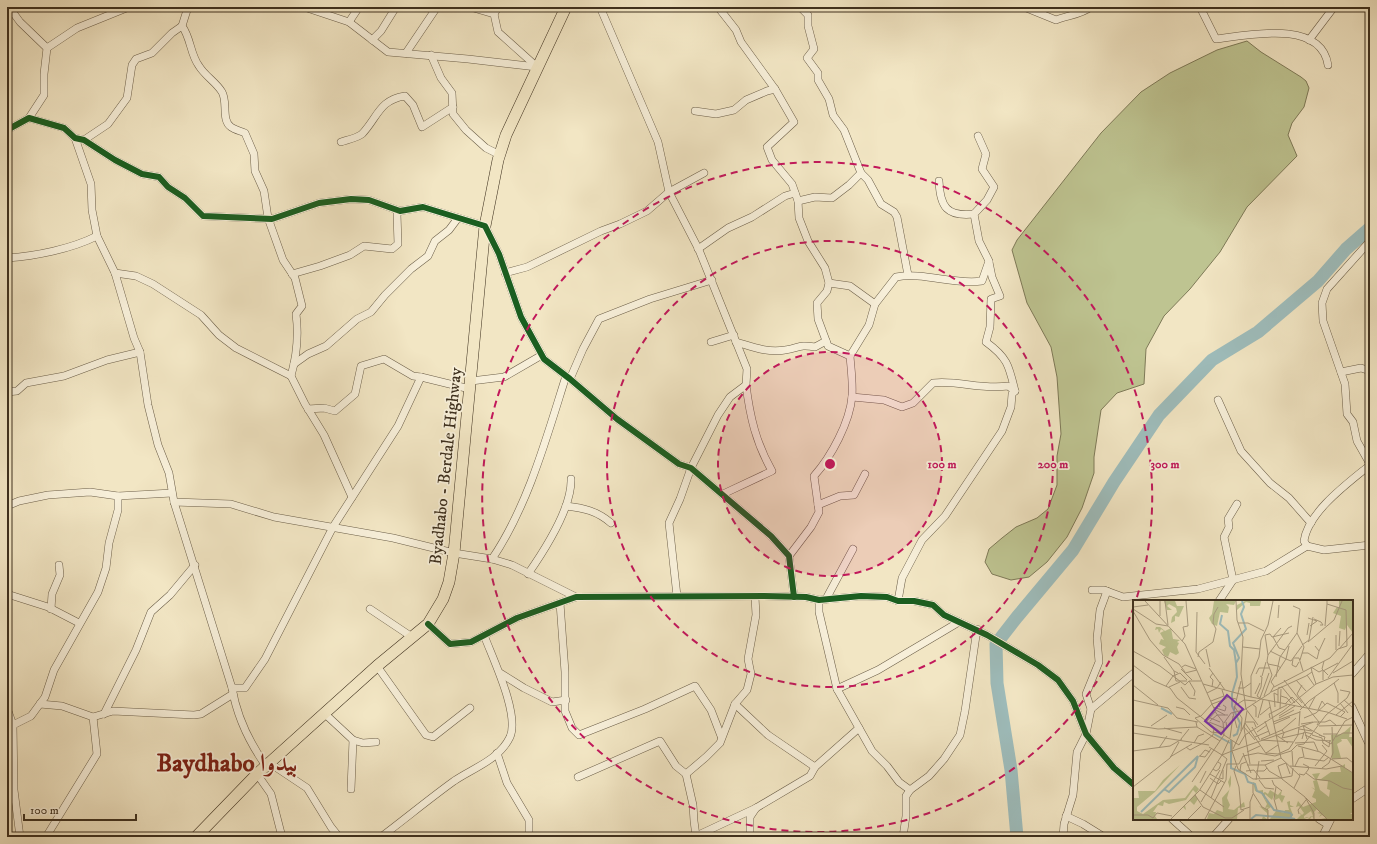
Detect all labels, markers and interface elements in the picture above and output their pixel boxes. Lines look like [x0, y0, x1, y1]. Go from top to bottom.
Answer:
street label: Byadhabo - Berdale Highway [425, 365, 467, 566]
centre of rings [823, 457, 837, 471]
text: 100 m [928, 457, 956, 472]
text: 200 m [1038, 457, 1068, 472]
text: 300 m [1151, 457, 1179, 472]
inset map [1133, 600, 1353, 820]
district label: Baydhabo بيدوا [156, 748, 298, 779]
scale bar [24, 796, 136, 822]
text: 100 m [30, 803, 59, 818]

